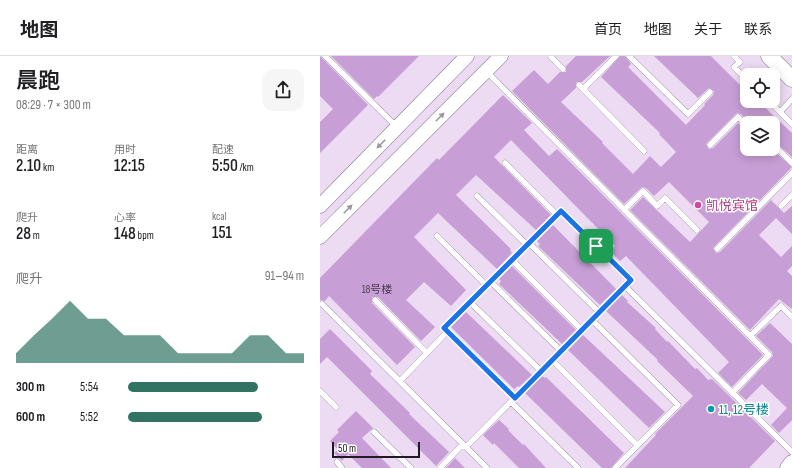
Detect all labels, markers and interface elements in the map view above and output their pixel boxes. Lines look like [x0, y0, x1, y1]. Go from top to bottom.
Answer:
text: 地图 [20, 19, 58, 42]
text: 首页 [594, 21, 622, 38]
text: 地图 [644, 21, 672, 38]
text: 关于 [694, 21, 722, 38]
text: 联系 [744, 21, 772, 38]
text: 晨跑 [16, 68, 60, 95]
map controls [740, 68, 780, 156]
button: locate [740, 68, 780, 108]
button: share [262, 69, 304, 111]
text: 08:29 · 7 × 300 m [16, 97, 91, 113]
one-way arrow [435, 113, 444, 122]
button: layers [740, 116, 780, 156]
one-way arrow [376, 139, 386, 149]
text: 距离 [16, 143, 38, 156]
text: 用时 [114, 143, 136, 156]
text: 配速 [212, 143, 234, 156]
text: 2.10 [16, 156, 41, 176]
text: 12:15 [114, 156, 145, 176]
text: 5:50 [212, 156, 238, 176]
text: km [41, 161, 54, 174]
text: /km [238, 161, 254, 174]
place label: 凯悦宾馆 [706, 198, 758, 214]
marker: 凯悦宾馆 [693, 200, 703, 210]
one-way arrow [343, 204, 353, 214]
text: kcal [212, 210, 227, 223]
text: 爬升 [16, 211, 38, 224]
text: 心率 [114, 211, 136, 224]
text: 151 [212, 223, 232, 243]
text: 28 [16, 224, 31, 244]
text: 148 [114, 224, 136, 244]
text: m [31, 229, 40, 242]
text: bpm [136, 229, 154, 242]
pin [579, 229, 613, 263]
icon: arrive [585, 235, 607, 257]
text: 91–94 m [265, 268, 304, 284]
text: 爬升 [16, 271, 42, 287]
house number: 18号楼 [362, 283, 392, 296]
text: 300 m [16, 379, 45, 395]
text: 5:54 [80, 379, 98, 395]
place label: 11, 12号楼 [719, 402, 769, 418]
marker: 11, 12号楼 [706, 404, 716, 414]
text: 600 m [16, 409, 45, 425]
text: 5:52 [80, 409, 98, 425]
scale bar [332, 440, 420, 459]
text: 50 m [338, 442, 356, 455]

